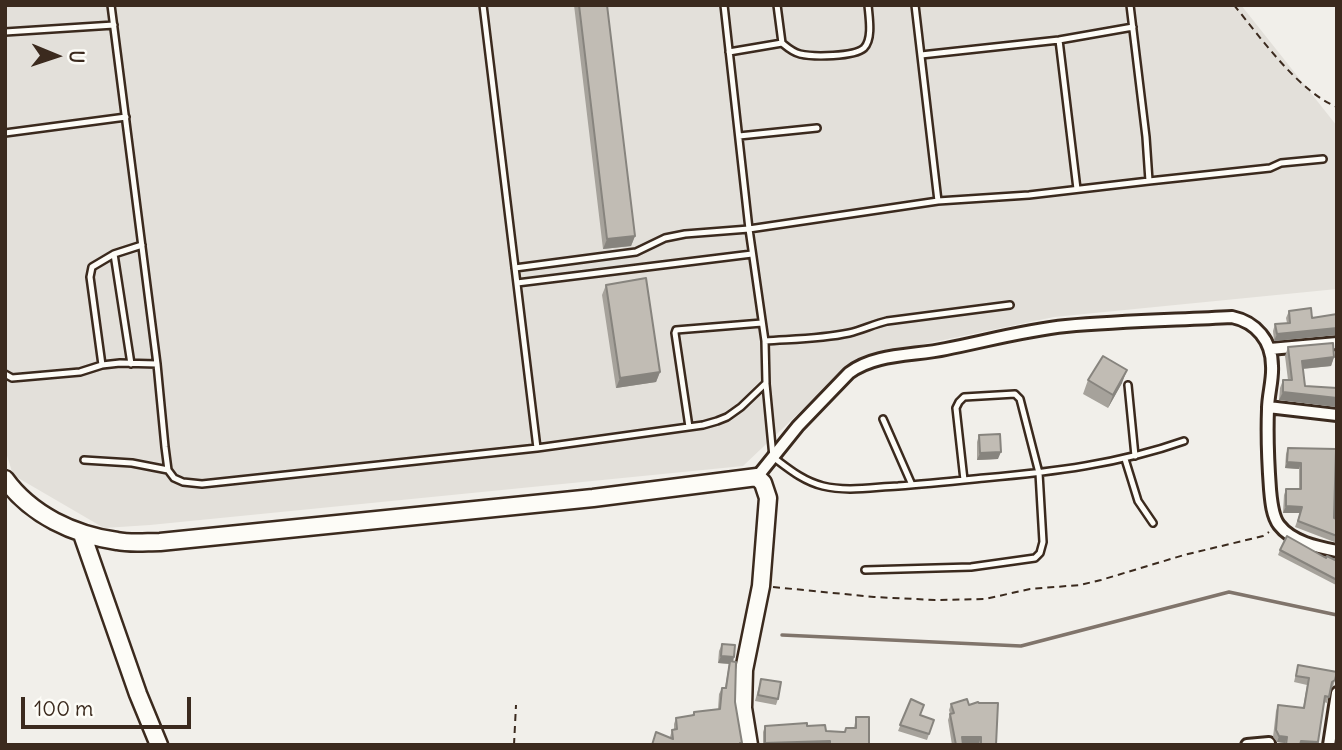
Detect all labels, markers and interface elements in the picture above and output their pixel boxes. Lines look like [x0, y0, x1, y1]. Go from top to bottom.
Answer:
north arrow [21, 21, 91, 91]
text: U [65, 50, 89, 64]
scale bar [24, 684, 194, 728]
text: 100 m [34, 695, 93, 722]

